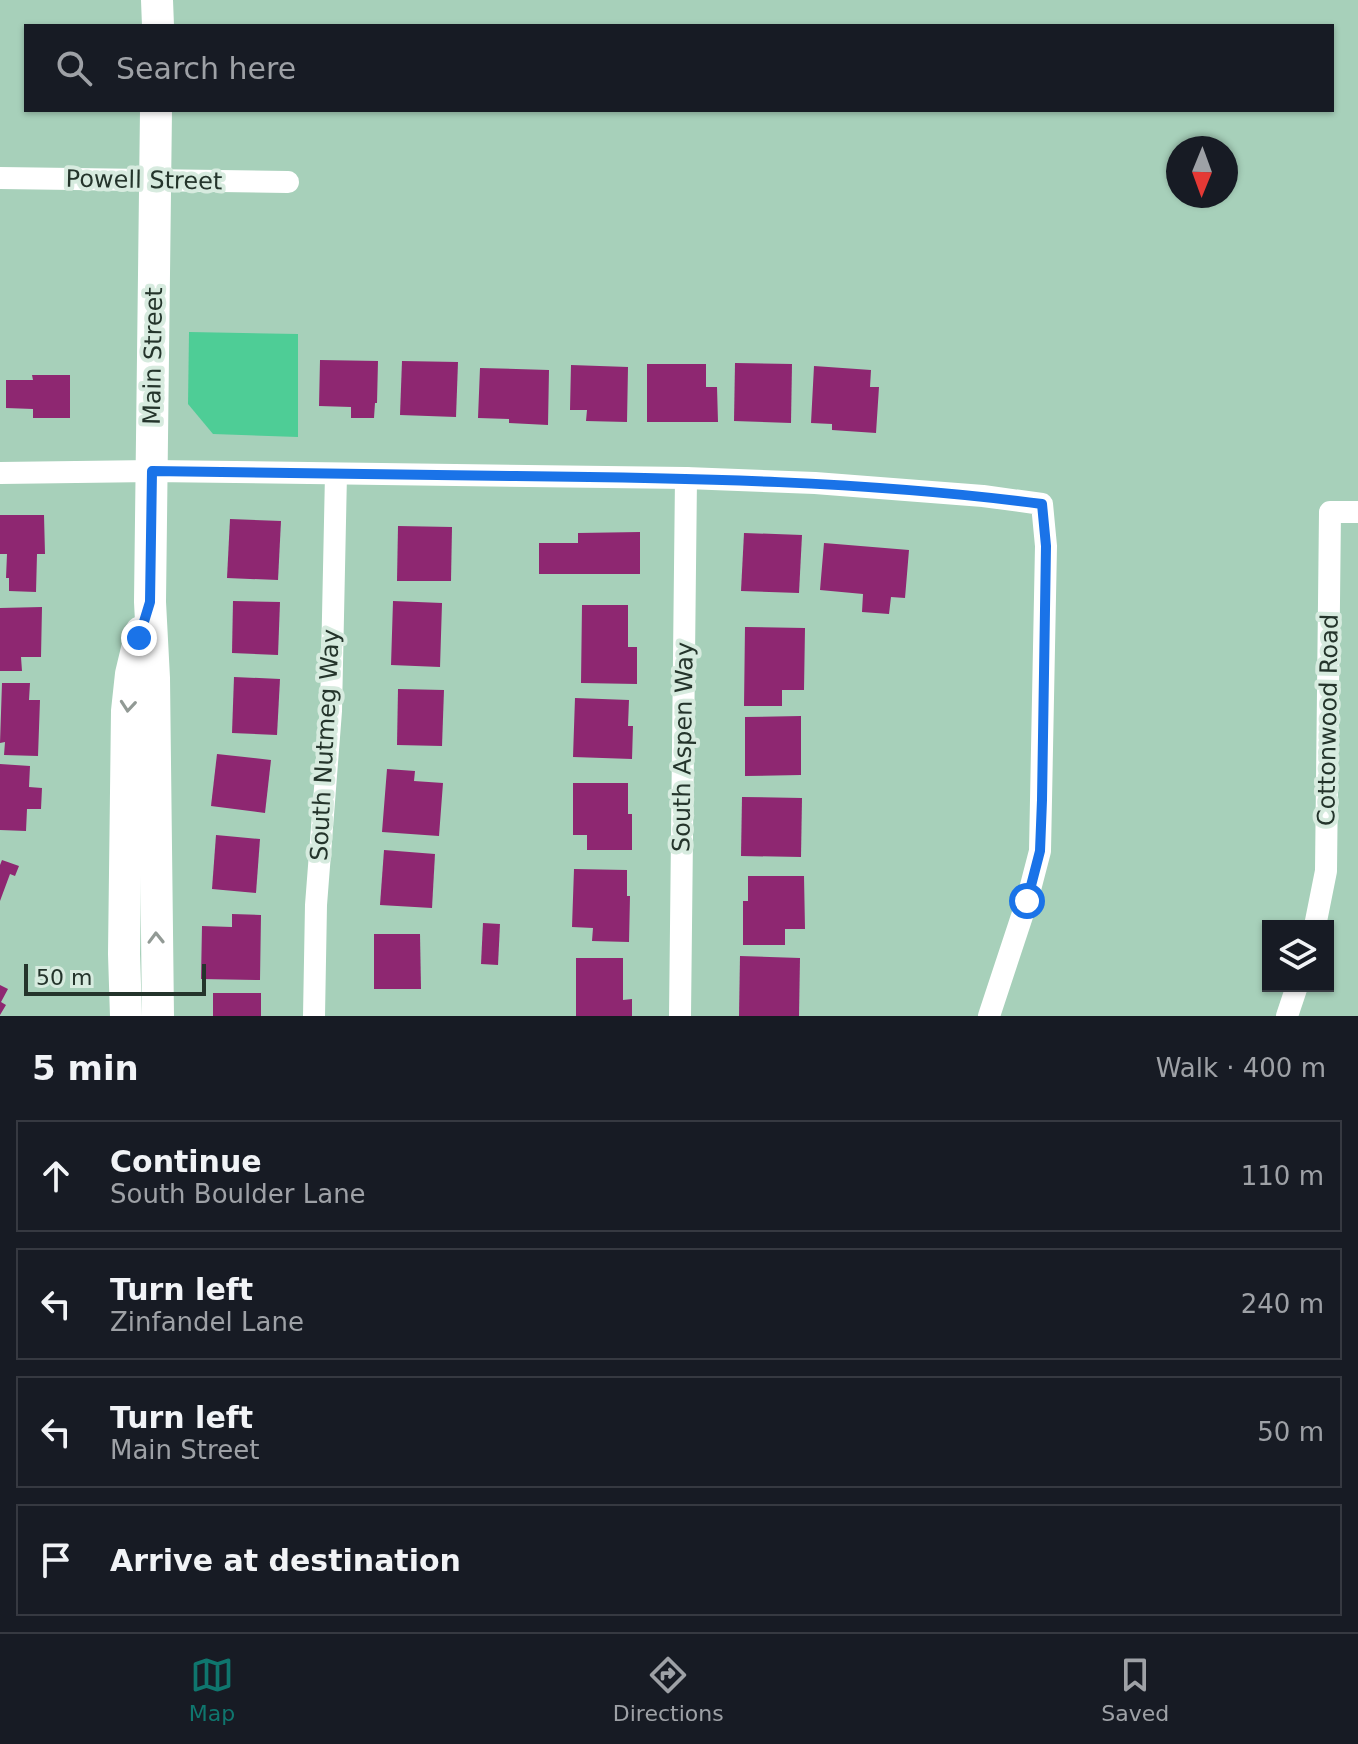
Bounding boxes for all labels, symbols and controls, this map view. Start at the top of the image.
search box [24,24,1334,112]
icon: search [52,46,96,90]
text: Search here [116,51,296,86]
north arrow [1166,136,1238,208]
street label: Powell Street [65,165,223,195]
street label: Main Street [138,287,168,425]
street label: Cottonwood Road [1312,614,1344,826]
route end [121,620,157,656]
street label: South Nutmeg Way [305,628,345,862]
street label: South Aspen Way [667,642,699,852]
one-way arrow [119,700,136,713]
route start [1009,883,1045,919]
map controls [1262,920,1334,992]
button: layers [1262,920,1334,992]
one-way arrow [147,931,165,944]
scale bar [24,960,206,996]
text: 50 m [36,965,92,990]
text: 5 min [32,1048,139,1088]
text: Walk · 400 m [1156,1053,1326,1083]
text: Continue [110,1144,262,1179]
icon: ahead [34,1154,78,1198]
text: 110 m [1241,1161,1324,1191]
text: South Boulder Lane [110,1179,366,1209]
text: Turn left [110,1272,253,1307]
icon: left [34,1282,78,1326]
text: 240 m [1241,1289,1324,1319]
text: Zinfandel Lane [110,1307,304,1337]
text: Turn left [110,1400,253,1435]
icon: left [34,1410,78,1454]
text: 50 m [1257,1417,1324,1447]
text: Main Street [110,1435,259,1465]
icon: arrive [34,1538,78,1582]
text: Arrive at destination [110,1543,461,1578]
tab: Map [189,1653,235,1726]
tab: Directions [613,1653,724,1726]
tab: Saved [1101,1653,1169,1726]

